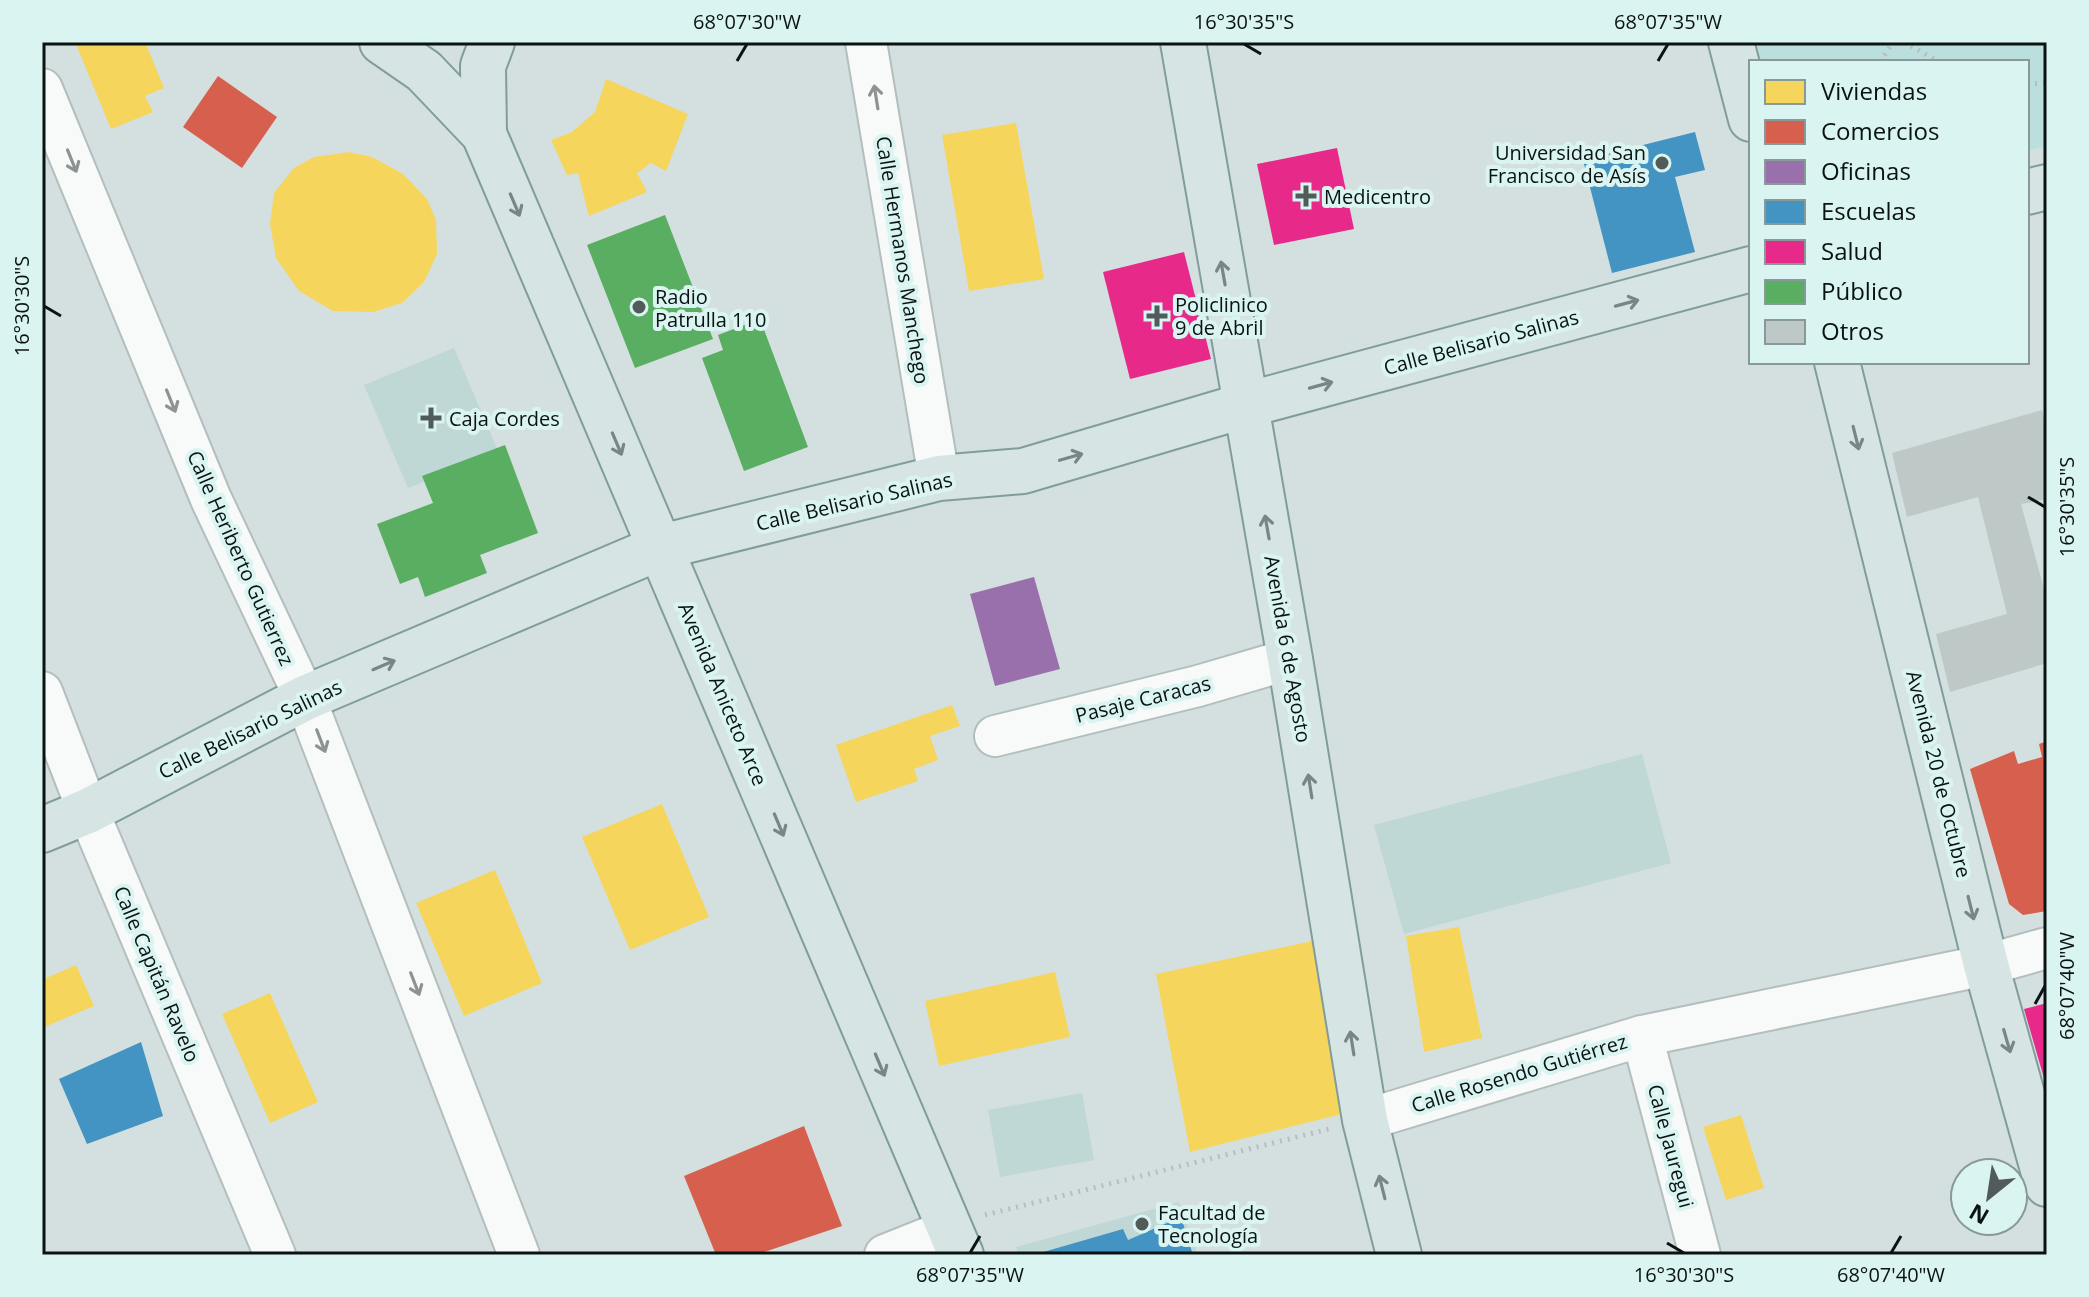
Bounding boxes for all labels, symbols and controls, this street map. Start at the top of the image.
text: 68°07'30"W [693,8,802,35]
text: 16°30'35"S [1194,8,1294,35]
text: 68°07'35"W [1614,8,1723,35]
legend [1749,60,2029,364]
text: Viviendas [1821,74,1927,107]
one-way arrow [867,85,882,111]
text: Comercios [1821,114,1940,147]
street label: Calle Hermanos Manchego [870,134,936,386]
place label: Universidad San Francisco de Asís [1488,139,1646,189]
one-way arrow [65,148,80,173]
marker: Universidad San Francisco de Asís [1653,154,1671,172]
text: Oficinas [1821,154,1911,187]
place label: Medicentro [1324,183,1431,210]
marker: Medicentro [1295,185,1317,207]
one-way arrow [508,193,523,217]
text: Escuelas [1821,194,1916,227]
text: Salud [1821,234,1883,267]
text: 16°30'30"S [8,256,35,356]
one-way arrow [1215,261,1230,286]
text: Público [1821,274,1903,307]
place label: Radio Patrulla 110 [655,283,766,333]
place label: Policlinico 9 de Abril [1175,291,1268,341]
one-way arrow [1613,295,1639,310]
marker: Radio Patrulla 110 [630,298,648,316]
street label: Calle Belisario Salinas [1381,303,1581,381]
marker: Policlinico 9 de Abril [1146,305,1168,327]
text: Otros [1821,314,1884,347]
one-way arrow [1308,377,1334,392]
one-way arrow [165,388,179,413]
place label: Caja Cordes [449,405,560,432]
marker: Caja Cordes [420,407,442,429]
one-way arrow [1849,424,1864,450]
one-way arrow [611,432,626,456]
street label: Calle Heriberto Gutierrez [181,446,301,670]
one-way arrow [1057,449,1083,464]
text: 16°30'35"S [2053,457,2080,557]
street label: Calle Belisario Salinas [753,465,955,537]
one-way arrow [1259,515,1274,540]
street label: Avenida 6 de Agosto [1258,553,1318,745]
street label: Avenida Aniceto Arce [672,598,774,790]
one-way arrow [371,656,396,671]
street label: Avenida 20 de Octubre [1900,668,1978,880]
street label: Pasaje Caracas [1073,669,1213,729]
street label: Calle Belisario Salinas [154,673,346,785]
one-way arrow [315,728,329,753]
one-way arrow [1302,774,1317,799]
one-way arrow [772,813,787,837]
street label: Calle Capitán Ravelo [108,882,206,1066]
one-way arrow [1965,894,1980,920]
text: 68°07'40"W [2053,931,2080,1040]
one-way arrow [409,971,423,996]
street label: Calle Rosendo Gutiérrez [1408,1027,1630,1119]
one-way arrow [2000,1027,2015,1053]
one-way arrow [1344,1031,1359,1056]
one-way arrow [874,1052,889,1077]
street label: Calle Jauregui [1642,1081,1700,1211]
north arrow [1949,1157,2029,1237]
one-way arrow [1373,1175,1388,1201]
text: N [1963,1198,1994,1233]
place label: Facultad de Tecnología [1158,1199,1265,1249]
marker: Facultad de Tecnología [1133,1215,1151,1233]
text: 68°07'35"W [916,1261,1025,1288]
text: 16°30'30"S [1634,1261,1734,1288]
text: 68°07'40"W [1837,1261,1946,1288]

